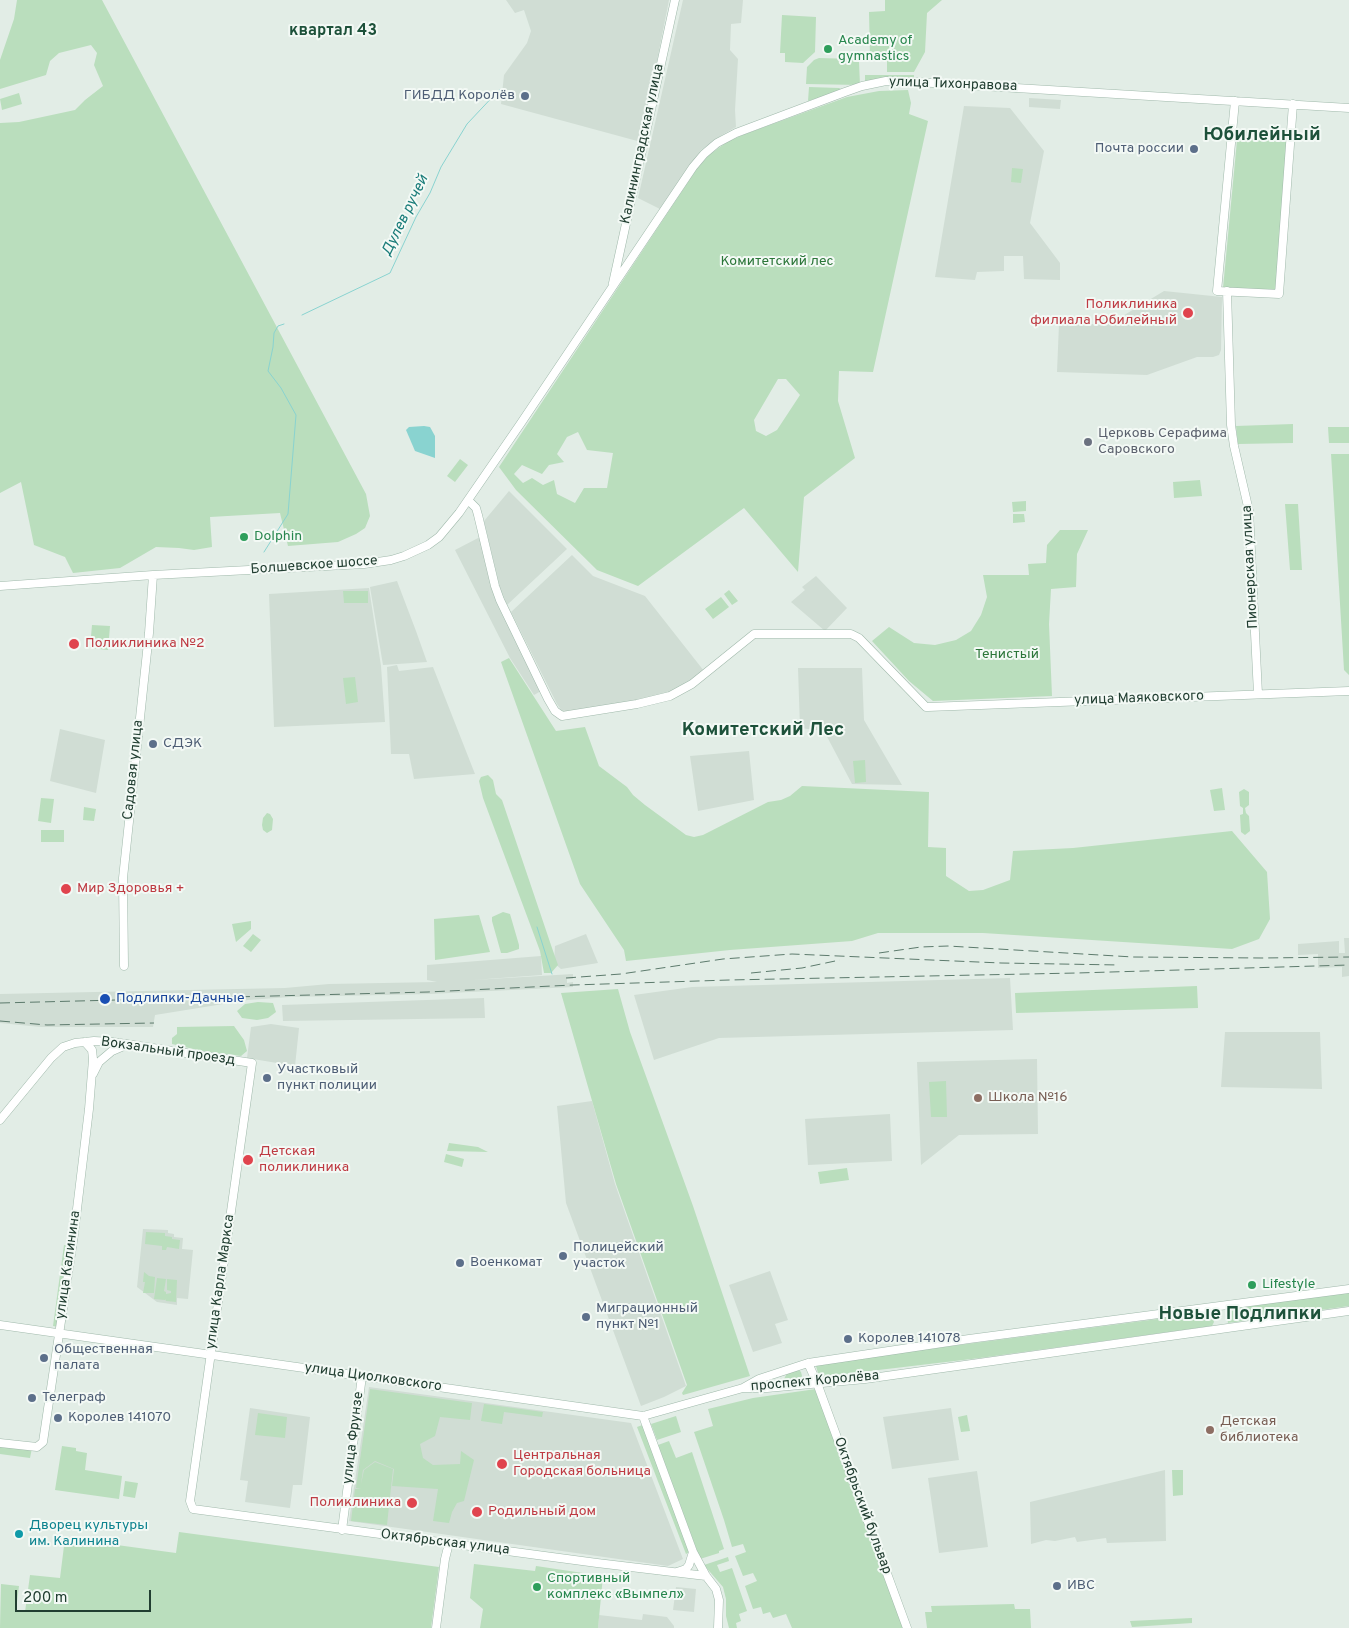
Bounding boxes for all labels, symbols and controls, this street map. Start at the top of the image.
district label: квартал 43 [289,22,377,42]
place label: Academy of gymnastics [838,33,912,65]
marker: Academy of gymnastics [822,43,834,55]
street label: Калининградская улица [618,62,668,226]
street label: улица Тихонравова [888,74,1018,96]
place label: ГИБДД Королёв [404,88,515,104]
marker: ГИБДД Королёв [519,90,531,102]
district label: Юбилейный [1203,125,1321,147]
place label: Почта россии [1095,141,1184,157]
marker: Почта россии [1188,143,1200,155]
water label: Дулев ручей [379,173,433,259]
park label: Комитетский лес [720,254,834,270]
place label: Поликлиника филиала Юбилейный [1030,297,1177,330]
marker: Поликлиника филиала Юбилейный [1181,306,1195,320]
place label: Церковь Серафима Саровского [1098,426,1227,458]
marker: Церковь Серафима Саровского [1082,436,1094,448]
street label: Пионерская улица [1239,505,1263,629]
place label: Dolphin [254,529,302,545]
marker: Dolphin [238,531,250,543]
street label: Болшевское шоссе [250,553,378,579]
place label: Поликлиника №2 [85,636,205,652]
marker: Поликлиника №2 [67,637,81,651]
park label: Тенистый [975,647,1039,663]
street label: улица Маяковского [1074,688,1204,710]
street label: Садовая улица [120,719,148,821]
district label: Комитетский Лес [682,720,844,742]
place label: СДЭК [163,736,202,752]
marker: СДЭК [147,738,159,750]
place label: Мир Здоровья + [77,881,185,897]
marker: Мир Здоровья + [59,882,73,896]
place label: Подлипки-Дачные [116,991,245,1007]
marker: Подлипки-Дачные [98,992,112,1006]
street label: Вокзальный проезд [100,1034,236,1070]
place label: Участковый пункт полиции [277,1062,377,1094]
marker: Участковый пункт полиции [261,1072,273,1084]
place label: Школа №16 [988,1090,1068,1106]
marker: Школа №16 [972,1092,984,1104]
place label: Детская поликлиника [259,1144,349,1176]
marker: Детская поликлиника [241,1153,255,1167]
street label: улица Калинина [53,1210,85,1320]
street label: улица Карла Маркса [203,1213,239,1351]
place label: Полицейский участок [573,1240,664,1272]
marker: Полицейский участок [557,1250,569,1262]
place label: Военкомат [470,1255,542,1271]
marker: Военкомат [454,1257,466,1269]
place label: Lifestyle [1262,1277,1315,1293]
marker: Lifestyle [1246,1279,1258,1291]
place label: Миграционный пункт №1 [596,1301,698,1334]
district label: Новые Подлипки [1159,1304,1321,1326]
marker: Миграционный пункт №1 [580,1311,592,1323]
place label: Королев 141078 [858,1331,961,1347]
marker: Королев 141078 [842,1333,854,1345]
place label: Общественная палата [54,1342,153,1374]
marker: Общественная палата [38,1352,50,1364]
street label: улица Циолковского [303,1360,443,1396]
street label: проспект Королёва [750,1368,880,1396]
place label: Телеграф [42,1390,106,1406]
street label: улица Фрунзе [340,1391,368,1485]
marker: Телеграф [26,1392,38,1404]
place label: Королев 141070 [68,1410,171,1426]
marker: Королев 141070 [52,1412,64,1424]
place label: Детская библиотека [1220,1414,1298,1446]
marker: Детская библиотека [1204,1424,1216,1436]
street label: Октябрьский бульвар [829,1435,895,1577]
place label: Центральная Городская больница [513,1448,651,1480]
marker: Центральная Городская больница [495,1457,509,1471]
place label: Поликлиника [309,1495,401,1511]
marker: Поликлиника [405,1496,419,1510]
place label: Родильный дом [488,1504,596,1520]
marker: Родильный дом [470,1505,484,1519]
place label: Дворец культуры им. Калинина [29,1518,148,1550]
street label: Октябрьская улица [380,1527,510,1559]
marker: Дворец культуры им. Калинина [13,1528,25,1540]
place label: Спортивный комплекс «Вымпел» [547,1571,684,1604]
place label: ИВС [1067,1578,1095,1594]
scale bar [18,1580,154,1612]
marker: ИВС [1051,1580,1063,1592]
marker: Спортивный комплекс «Вымпел» [531,1581,543,1593]
text: 200 m [23,1589,68,1608]

